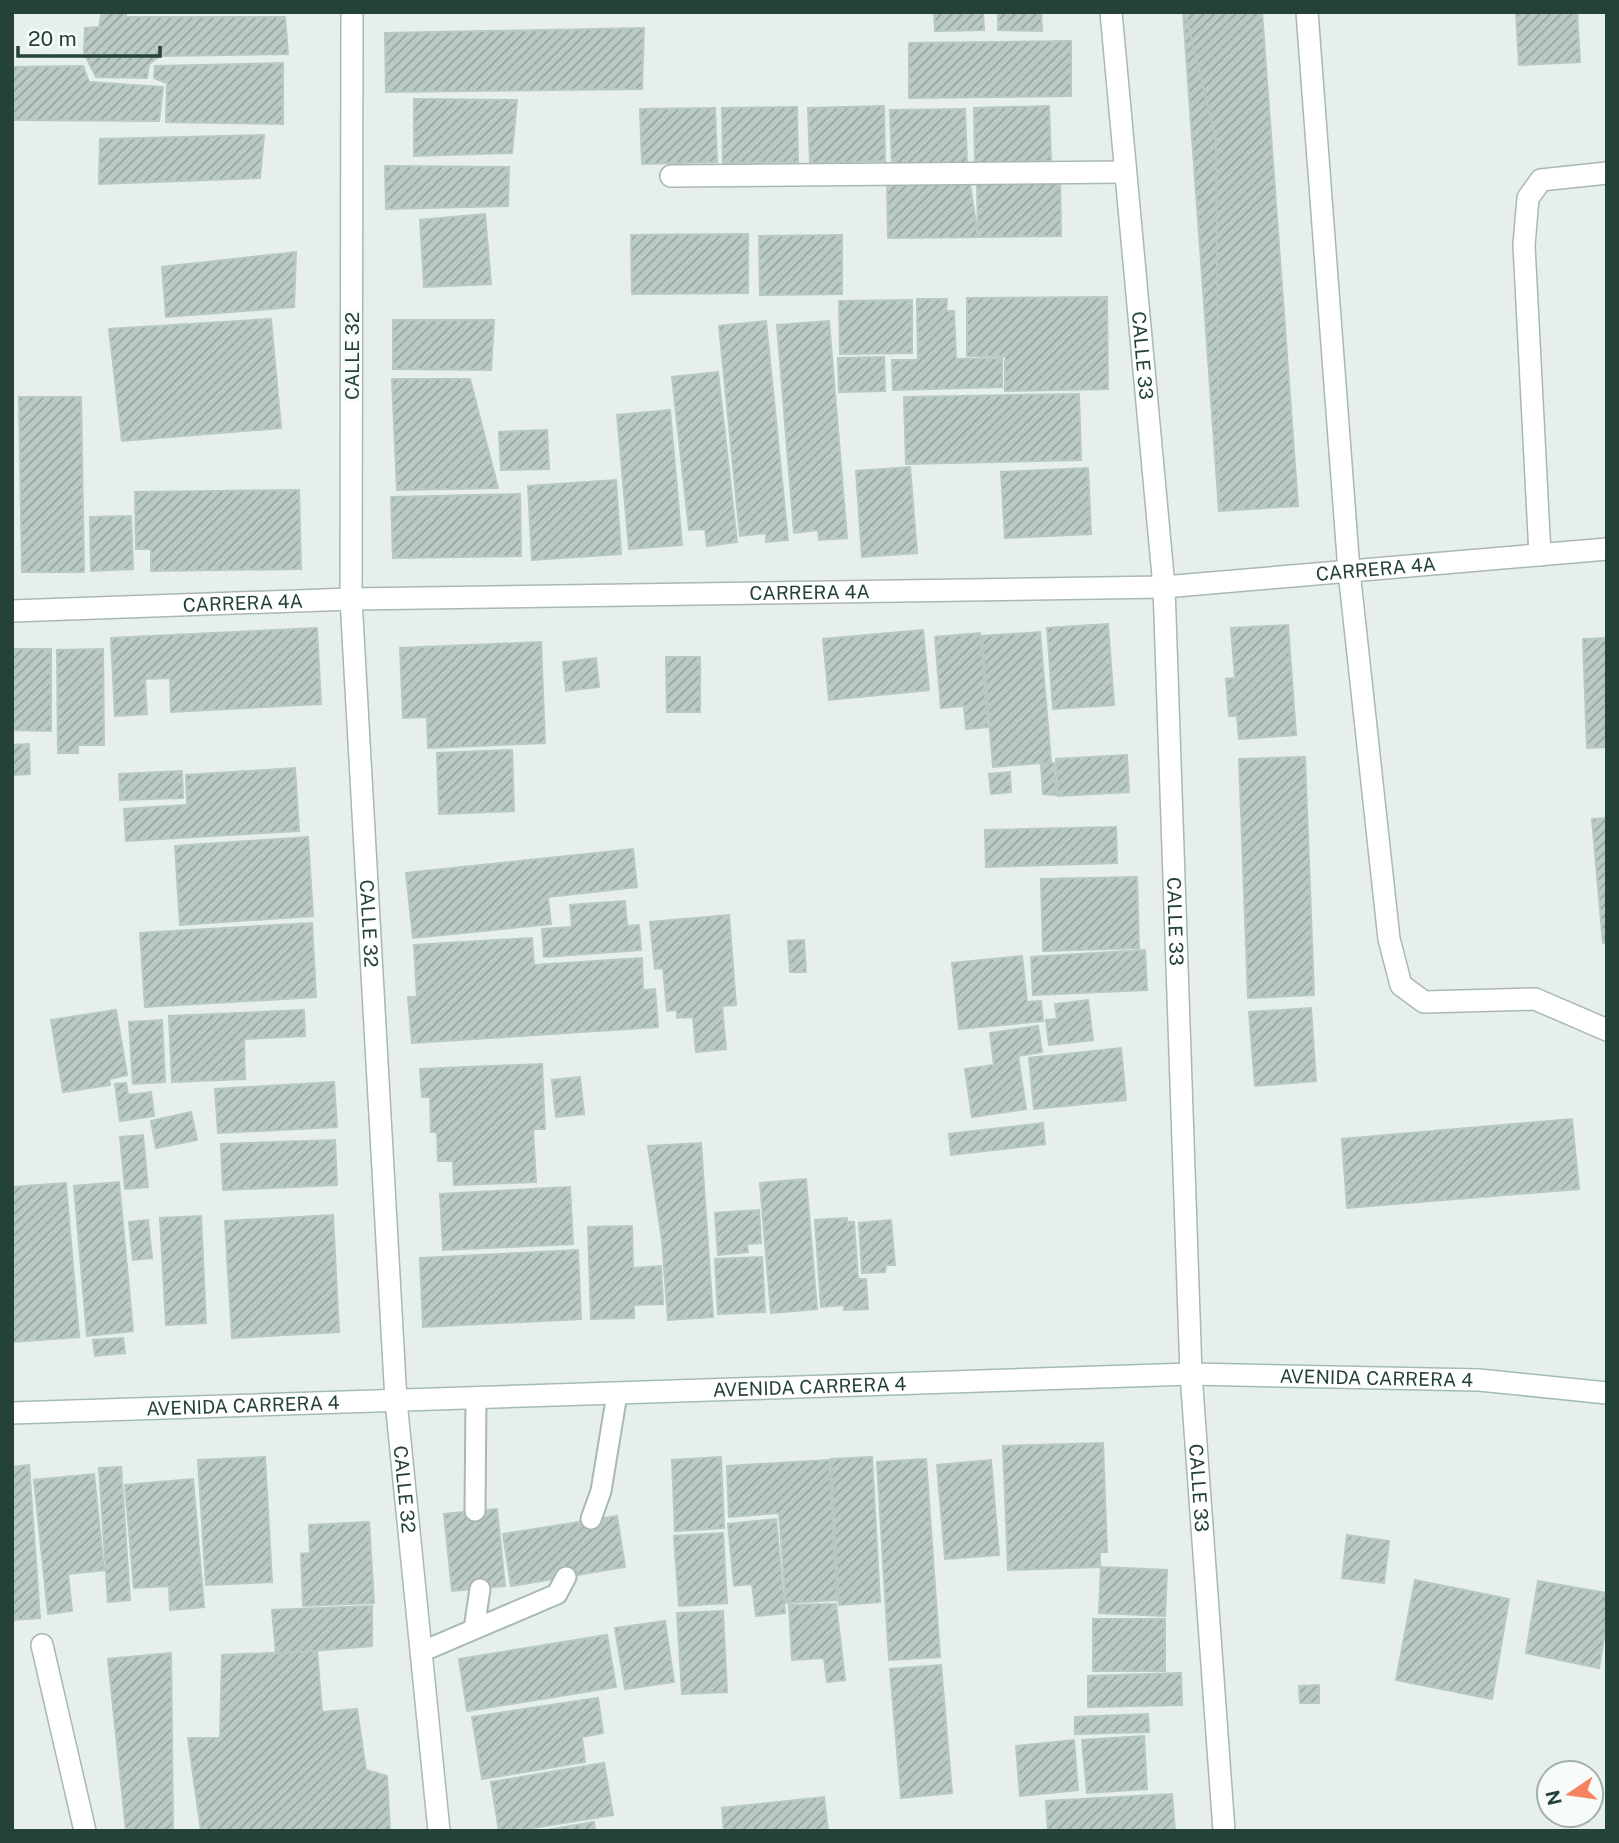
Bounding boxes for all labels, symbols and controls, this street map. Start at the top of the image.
scale bar [18,14,159,58]
text: 20 m [28,26,77,51]
street label: CALLE 33 [1128,310,1158,401]
street label: CALLE 32 [341,312,363,400]
street label: CARRERA 4A [1315,553,1437,585]
street label: CARRERA 4A [749,580,870,604]
street label: CARRERA 4A [182,590,303,616]
street label: CALLE 33 [1163,877,1188,966]
street label: CALLE 32 [356,879,383,968]
street label: AVENIDA CARRERA 4 [1279,1365,1473,1391]
street label: AVENIDA CARRERA 4 [713,1372,907,1401]
street label: AVENIDA CARRERA 4 [146,1391,340,1420]
street label: CALLE 33 [1185,1443,1213,1533]
street label: CALLE 32 [390,1444,420,1534]
north arrow [1535,1759,1605,1829]
text: N [1541,1788,1566,1808]

